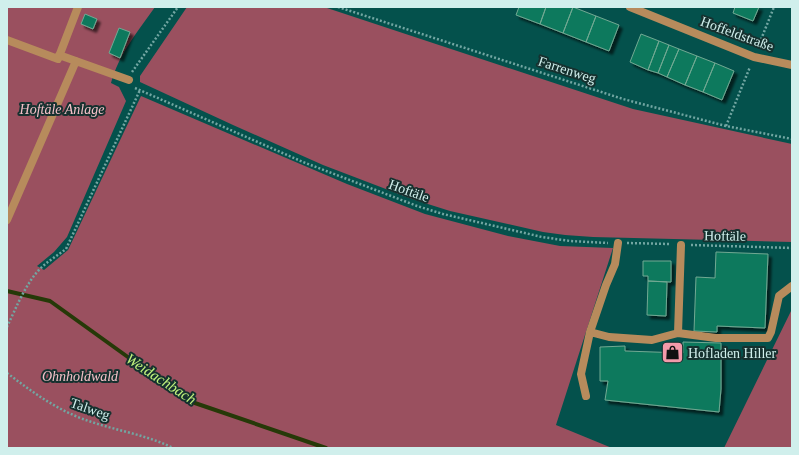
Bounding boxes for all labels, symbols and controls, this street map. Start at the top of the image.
street label: Hoffeldstraße [698,14,776,54]
street label: Farrenweg [536,54,598,86]
park label: Hoftäle Anlage [19,102,104,117]
street label: Hoftäle [387,177,431,205]
street label: Hoftäle [704,228,746,244]
shop icon: Hofladen Hiller [660,340,686,366]
place label: Hofladen Hiller [688,346,777,361]
water label: Weidachbach [123,350,199,408]
park label: Ohnholdwald [42,369,119,384]
street label: Talweg [68,395,112,423]

